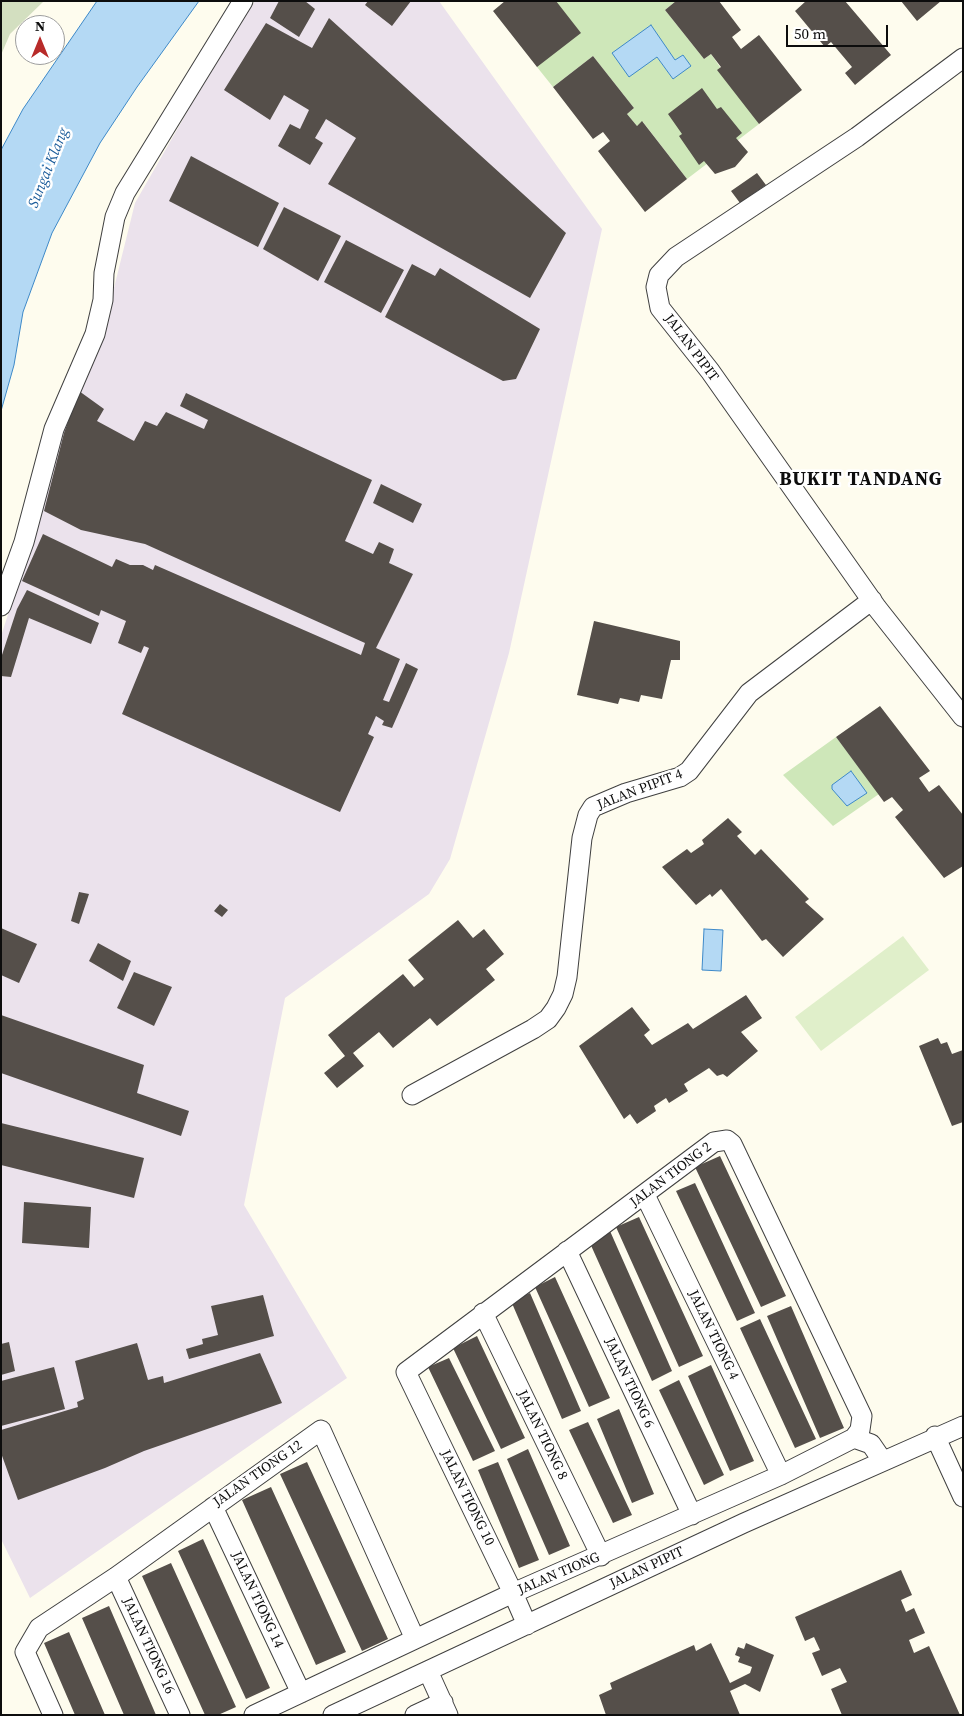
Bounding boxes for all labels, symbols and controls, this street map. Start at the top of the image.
north arrow [15,15,65,65]
scale bar [789,15,892,47]
text: N [35,16,45,36]
text: 50 m [794,23,826,44]
water label: Sungai Klang [25,125,73,211]
street label: JALAN PIPIT [660,311,722,385]
district label: BUKIT TANDANG [778,469,944,491]
street label: JALAN PIPIT 4 [595,766,685,814]
street label: JALAN TIONG 2 [627,1139,715,1211]
street label: JALAN TIONG 4 [684,1287,742,1383]
street label: JALAN TIONG 6 [601,1335,657,1431]
street label: JALAN TIONG 8 [513,1387,571,1483]
street label: JALAN TIONG 12 [210,1437,306,1511]
street label: JALAN TIONG 10 [437,1447,497,1549]
street label: JALAN PIPIT [607,1543,687,1593]
street label: JALAN TIONG 14 [227,1549,287,1651]
street label: JALAN TIONG [516,1549,602,1599]
street label: JALAN TIONG 16 [118,1595,178,1697]

